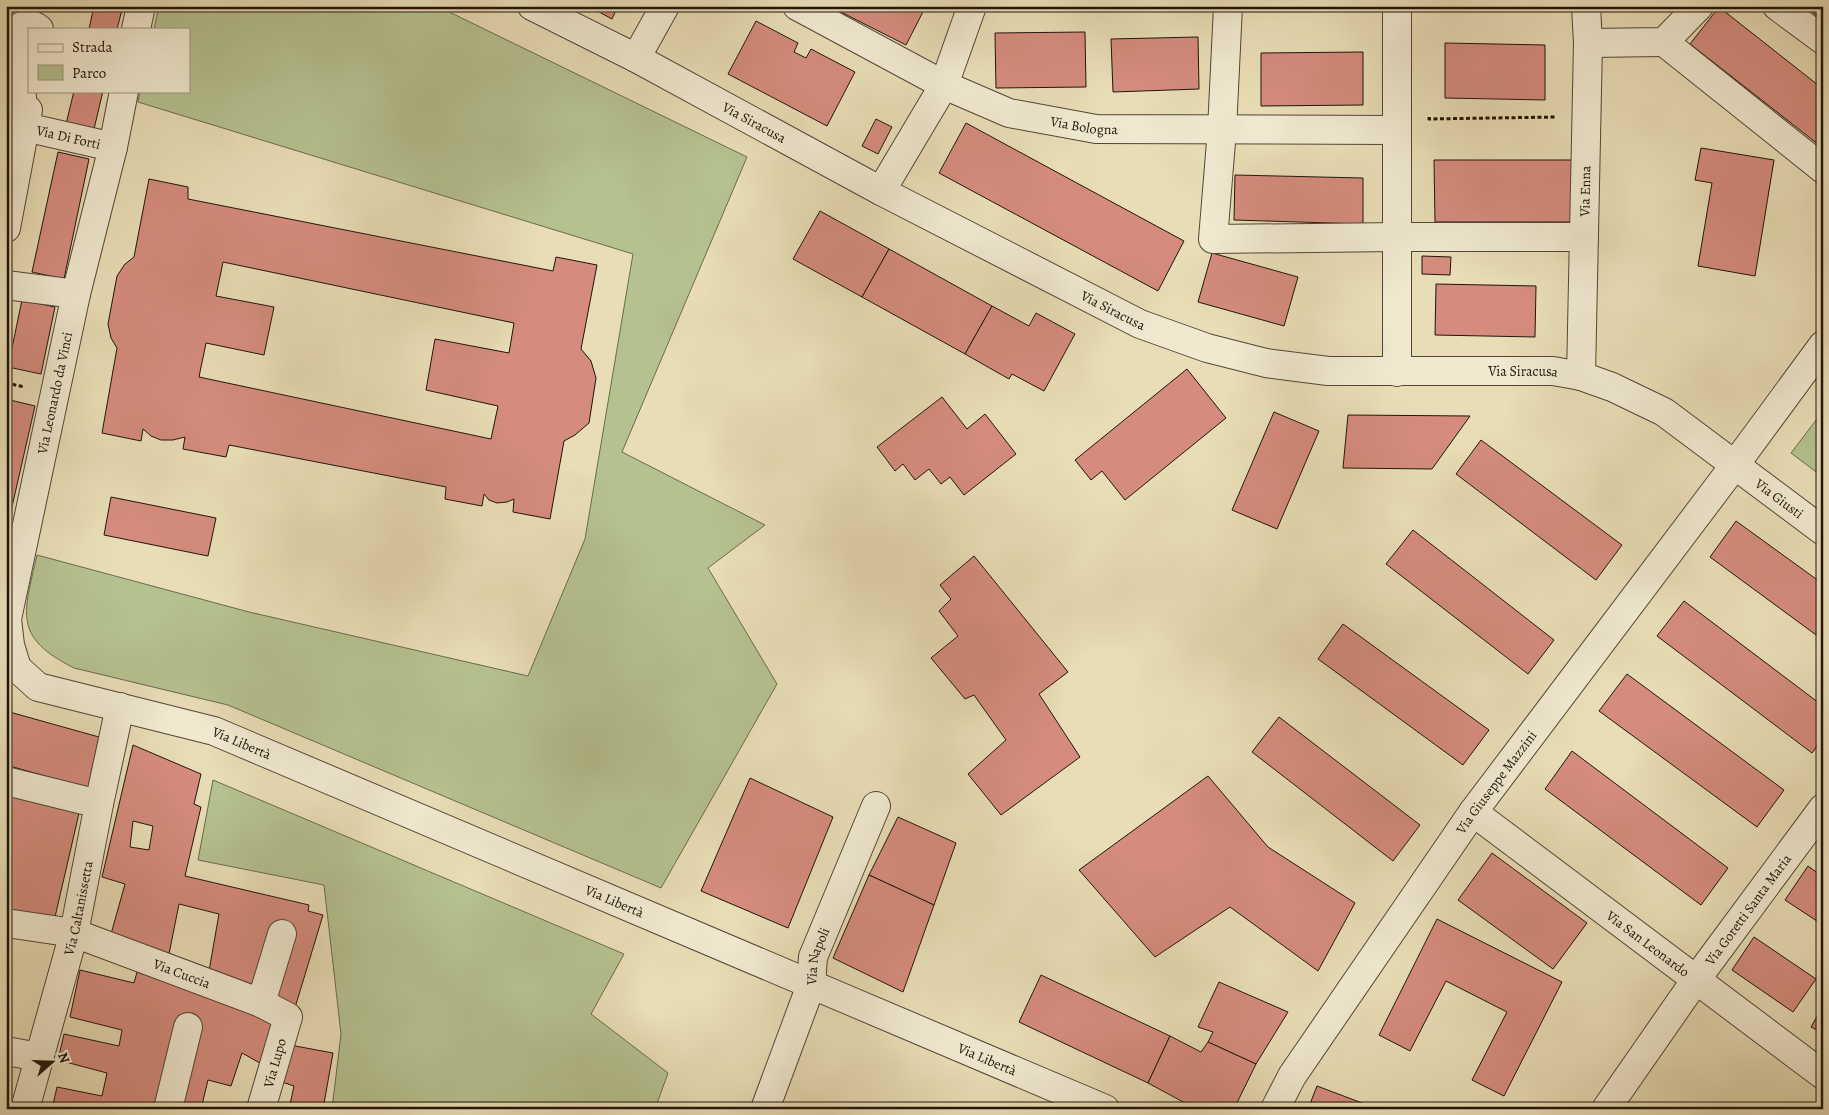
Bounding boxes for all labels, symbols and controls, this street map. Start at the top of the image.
legend [28,28,190,92]
text: Strada [72,37,113,57]
text: Parco [72,63,106,83]
street label: Via Siracusa [718,97,790,148]
street label: Via Bologna [1048,111,1118,139]
street label: Via Di Forti [34,120,103,153]
street label: Via Enna [1575,165,1595,218]
street label: Via Siracusa [1077,285,1148,335]
street label: Via Leonardo da Vinci [33,330,77,457]
street label: Via Siracusa [1487,361,1560,381]
street label: Via Giusti [1751,473,1808,523]
street label: Via Libertà [208,721,275,764]
street label: Via Giuseppe Mazzini [1451,726,1541,838]
street label: Via Goretti Santa Maria [1700,849,1796,970]
street label: Via Caltanissetta [58,859,97,958]
street label: Via Libertà [581,880,647,922]
street label: Via San Leonardo [1602,905,1694,981]
street label: Via Napoli [801,924,834,987]
street label: Via Cuccia [150,954,214,993]
street label: Via Lupo [259,1036,291,1091]
north arrow [28,1038,78,1088]
street label: Via Libertà [954,1038,1020,1080]
text: N [53,1050,74,1066]

